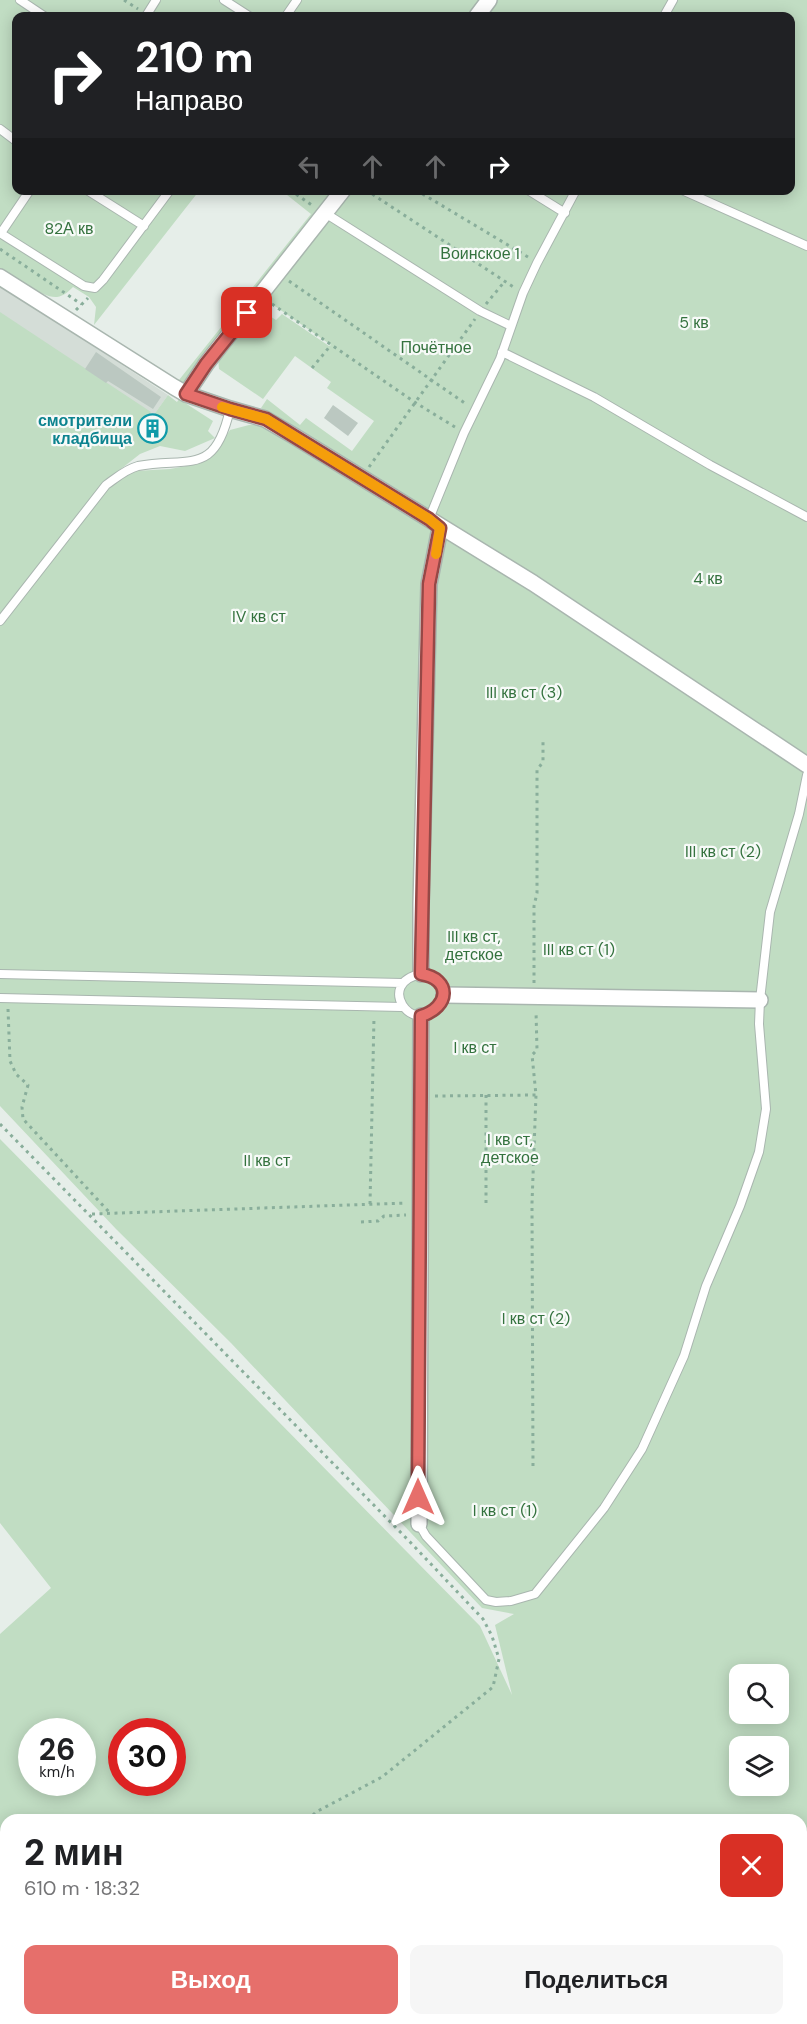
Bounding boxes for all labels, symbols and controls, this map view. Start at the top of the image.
text: 210 m [135,30,253,85]
icon: right [36,36,114,114]
text: Направо [135,83,243,118]
icon: left [293,150,326,183]
icon: ahead [356,150,389,183]
icon: ahead [419,150,452,183]
icon: right [482,150,515,183]
park label: 82А кв [44,218,94,239]
park label: Воинское 1 [440,243,520,264]
pin [221,287,272,338]
icon: arrive [230,296,263,329]
park label: 5 кв [679,312,709,333]
park label: Почётное [400,337,472,358]
place label: смотрители кладбища [38,410,132,449]
building icon: смотрители кладбища [137,413,169,445]
park label: 4 кв [693,568,723,589]
park label: IV кв ст [232,606,287,627]
park label: III кв ст (3) [486,682,562,703]
park label: III кв ст (2) [685,841,761,862]
park label: III кв ст, детское [445,926,503,965]
park label: III кв ст (1) [543,939,615,960]
park label: I кв ст [453,1037,497,1058]
park label: I кв ст, детское [481,1129,539,1168]
park label: II кв ст [244,1150,291,1171]
park label: I кв ст (2) [502,1308,570,1329]
position arrow [386,1465,450,1529]
park label: I кв ст (1) [473,1500,537,1521]
map controls [729,1664,789,1796]
button: search [729,1664,789,1724]
speed limit sign: 30 [108,1718,186,1796]
text: 26 [39,1730,75,1769]
button: layers [729,1736,789,1796]
text: km/h [39,1762,75,1782]
text: 2 мин [24,1829,124,1876]
button: close [720,1834,783,1897]
text: 610 m · 18:32 [24,1875,140,1901]
button: Выход [24,1945,398,2014]
button: Поделиться [410,1945,783,2014]

